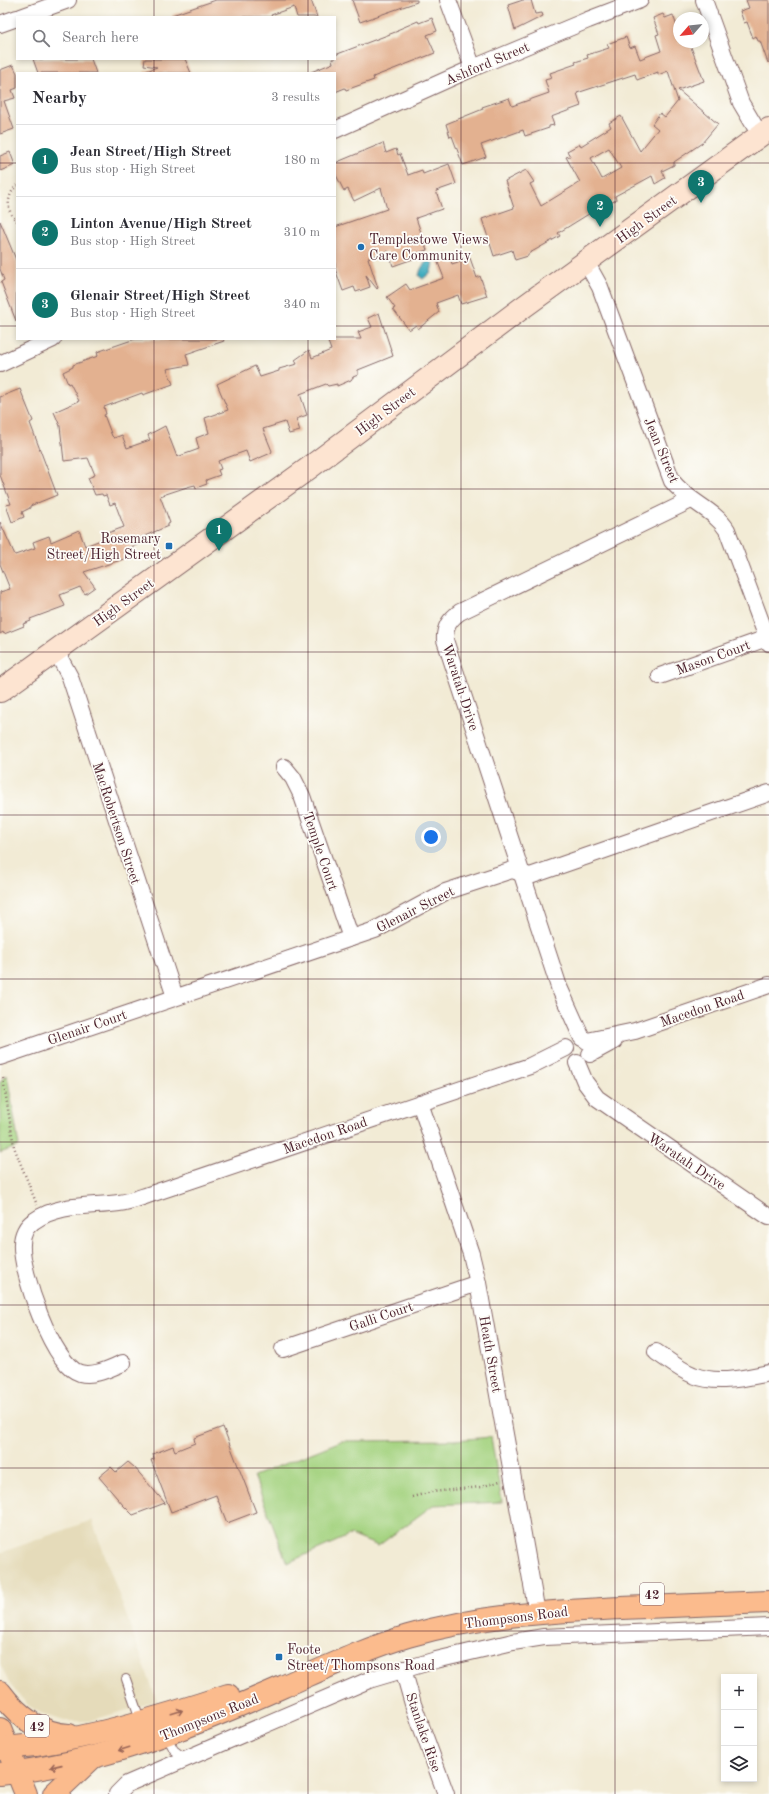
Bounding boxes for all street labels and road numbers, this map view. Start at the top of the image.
street label: Ashford Street [443,40,532,88]
street label: High Street [614,193,680,246]
street label: High Street [353,385,418,439]
street label: Jean Street [641,416,681,485]
street label: High Street [91,576,157,629]
street label: Mason Court [674,638,752,678]
street label: Waratah Drive [439,642,481,732]
street label: MacRobertson Street [90,760,142,886]
street label: Temple Court [300,810,340,893]
street label: Glenair Street [374,884,457,935]
street label: Macedon Road [658,988,746,1030]
street label: Glenair Court [46,1008,129,1048]
street label: Macedon Road [281,1115,369,1157]
street label: Waratah Drive [645,1131,728,1193]
street label: Galli Court [348,1299,415,1334]
street label: Heath Street [476,1315,504,1394]
road number: 42 [640,1583,664,1605]
street label: Thompsons Road [463,1605,569,1631]
street label: Stanlake Rise [403,1691,443,1774]
street label: Thompsons Road [158,1692,261,1744]
road number: 42 [25,1715,49,1737]

